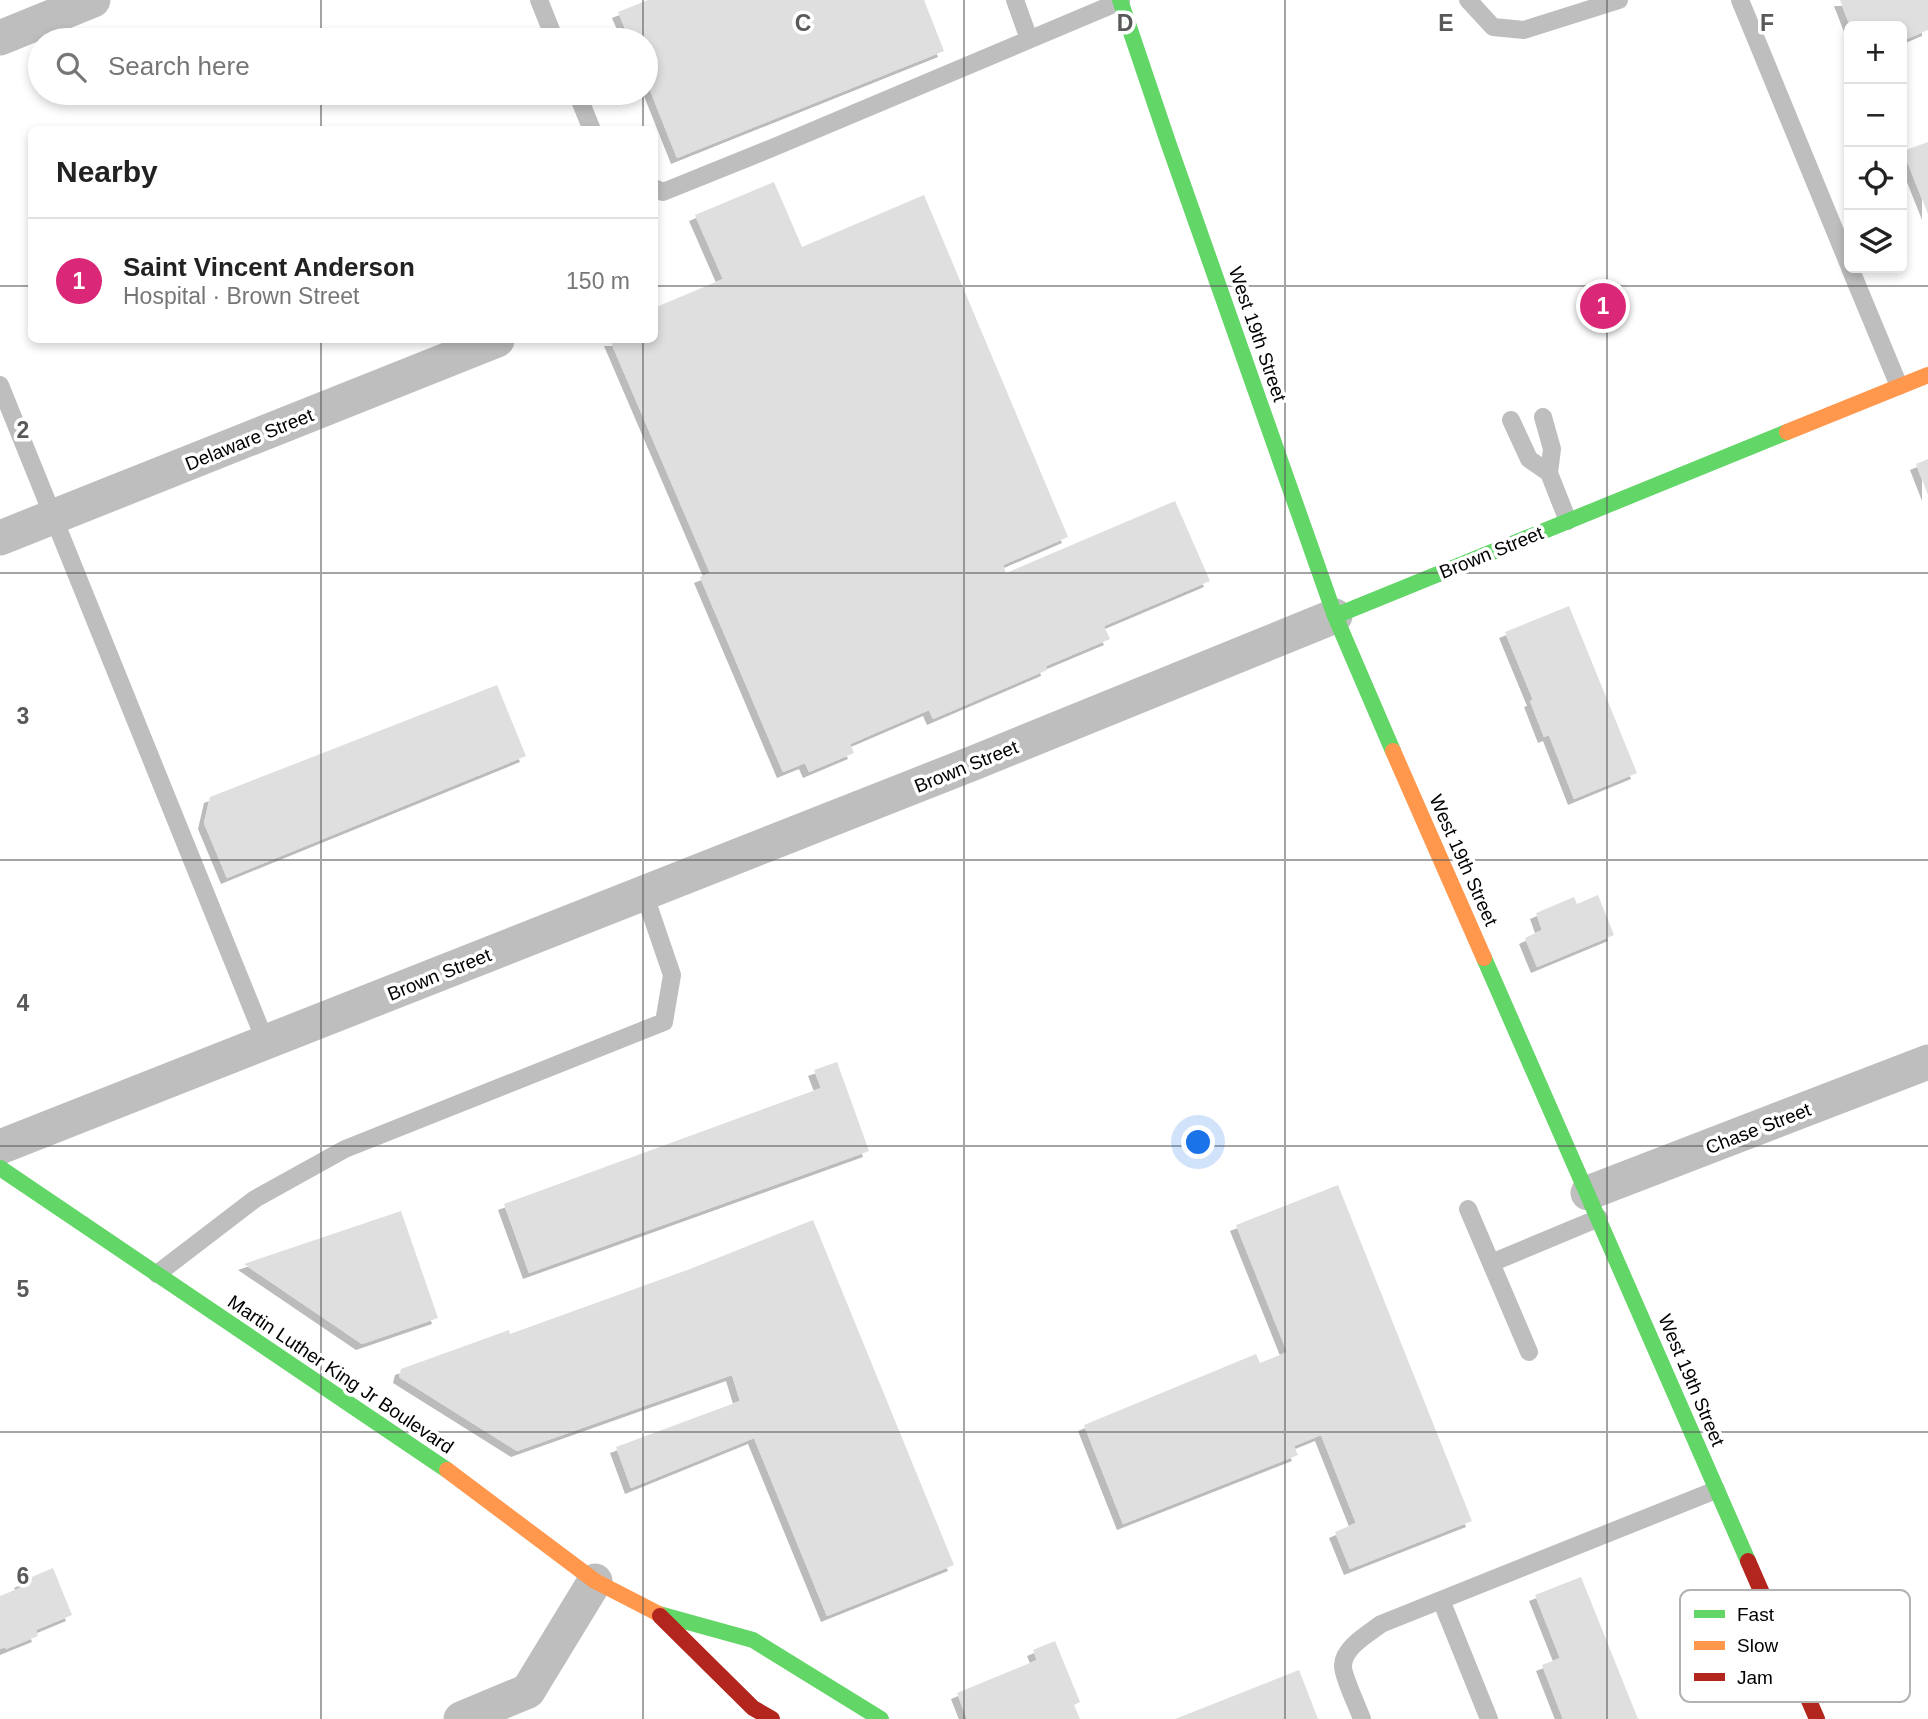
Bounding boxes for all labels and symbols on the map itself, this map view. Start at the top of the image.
text: C [795,10,811,36]
text: D [1117,10,1133,36]
text: E [1438,10,1454,36]
text: F [1760,10,1774,36]
street label: West 19th Street [1225,264,1291,405]
pin: 1 [1580,280,1626,332]
street label: Delaware Street [182,404,317,475]
text: 2 [17,417,29,443]
street label: Brown Street [1436,522,1547,583]
text: 3 [17,703,29,729]
street label: Brown Street [911,736,1022,797]
street label: West 19th Street [1425,791,1502,930]
street label: Brown Street [384,944,495,1005]
text: 4 [17,990,30,1016]
street label: Chase Street [1703,1099,1814,1158]
your location [1181,1125,1215,1159]
text: 5 [17,1276,30,1302]
street label: Martin Luther King Jr Boulevard [224,1291,457,1458]
street label: West 19th Street [1654,1311,1729,1450]
text: 6 [17,1563,29,1589]
legend [1680,1590,1910,1702]
text: Fast [1737,1604,1775,1625]
text: Slow [1737,1635,1778,1656]
text: Jam [1737,1667,1773,1688]

